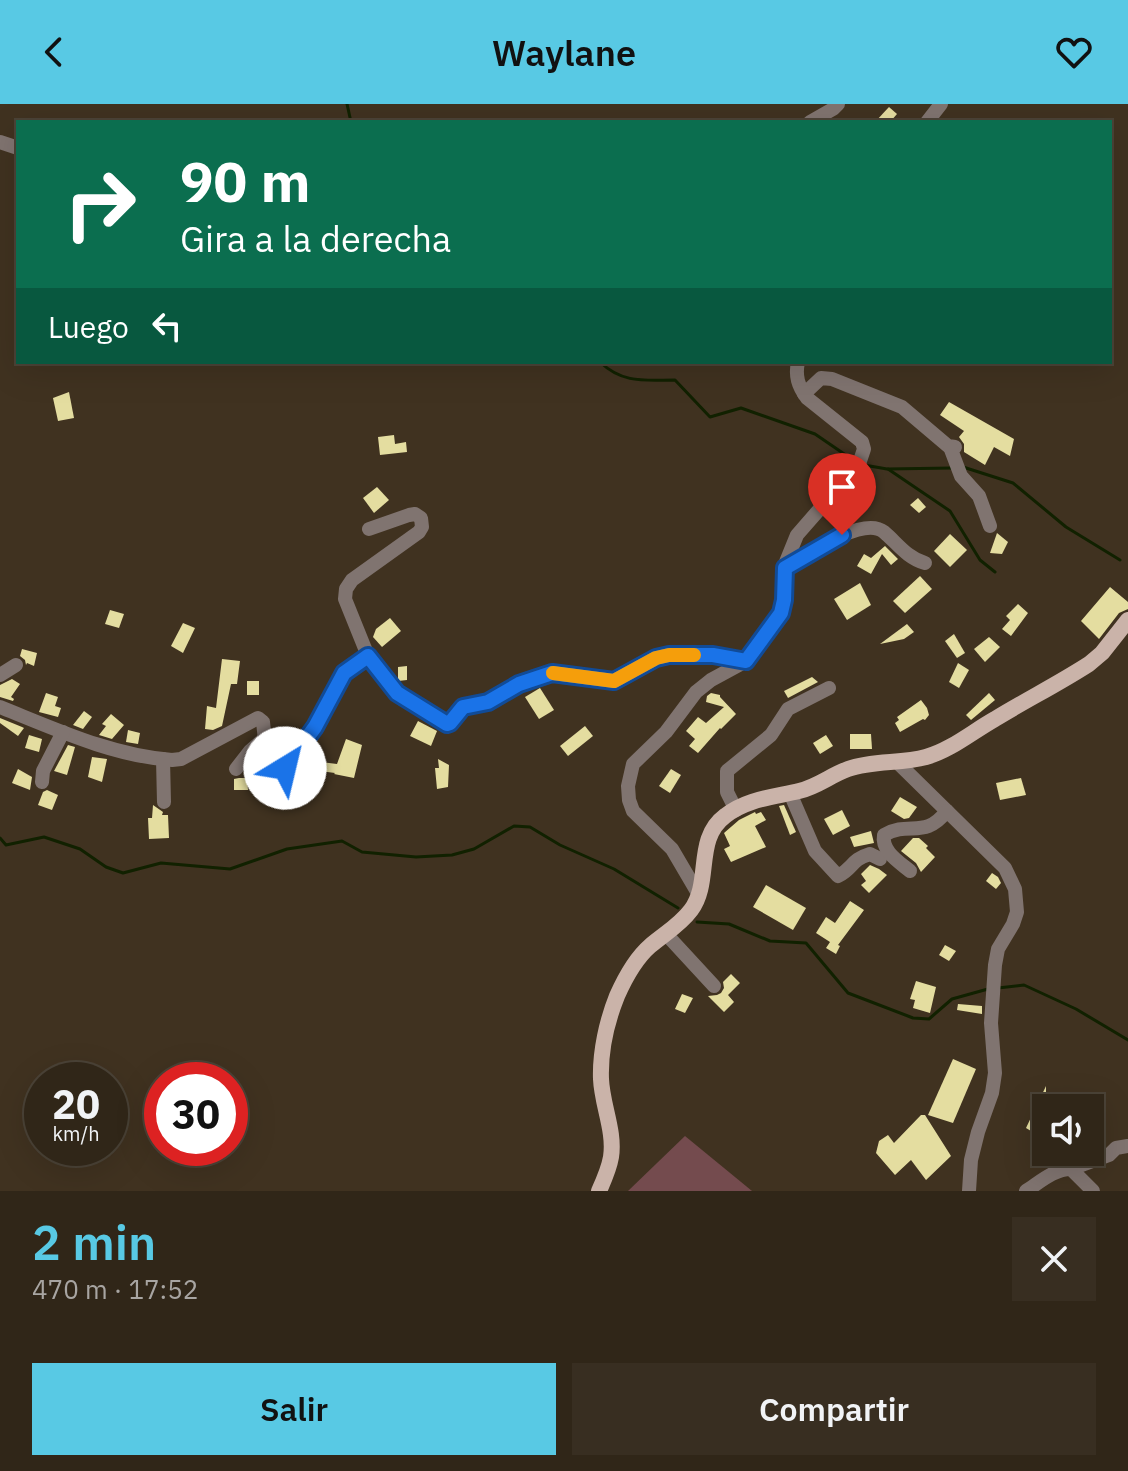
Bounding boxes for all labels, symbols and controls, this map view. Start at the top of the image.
text: Waylane [492,29,636,76]
icon: back [32,30,76,74]
icon: heart [1052,30,1096,74]
text: 90 m [180,145,310,217]
icon: right [48,152,152,256]
text: Gira a la derecha [180,215,451,262]
icon: left [145,304,189,348]
text: Luego [48,307,129,346]
pin [808,453,876,535]
icon: arrive [820,465,864,509]
position arrow [243,726,327,810]
speed limit sign: 30 [144,1062,248,1166]
text: 20 [52,1078,100,1130]
map controls [1032,1094,1104,1166]
button: sound [1032,1094,1104,1166]
text: km/h [52,1120,100,1147]
text: 2 min [32,1211,156,1273]
button: close [1012,1217,1096,1301]
text: 470 m · 17:52 [32,1272,198,1306]
button: Salir [32,1363,556,1455]
button: Compartir [572,1363,1096,1455]

